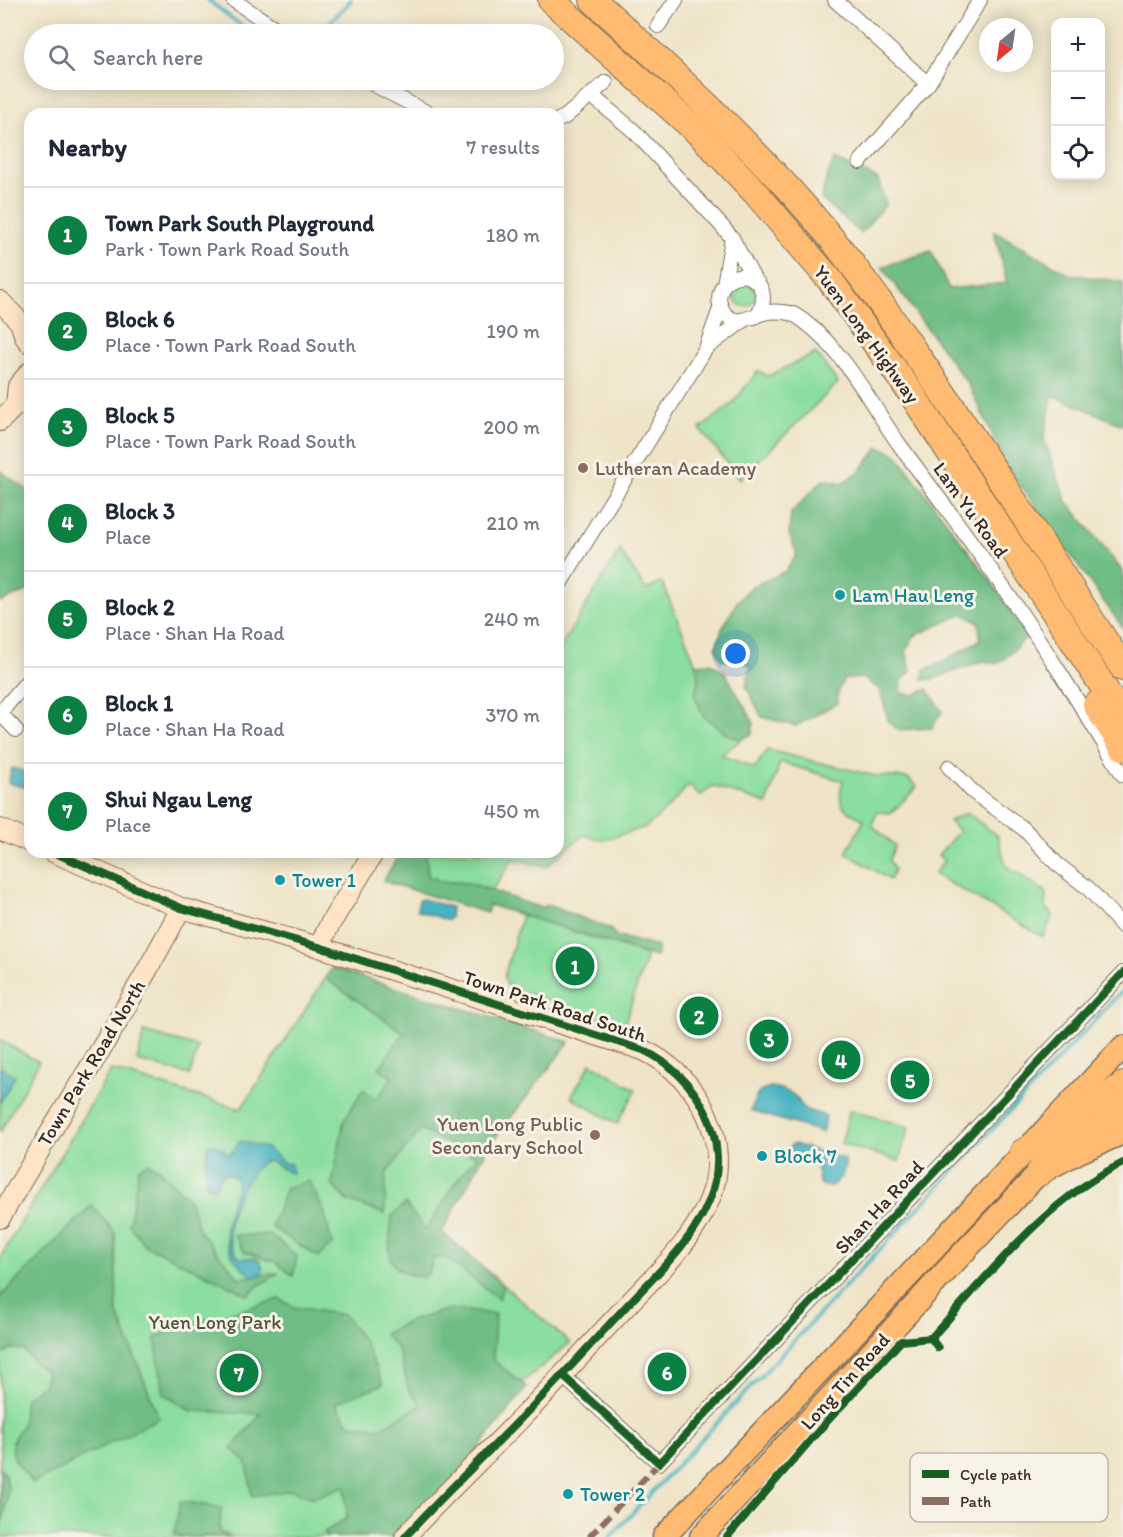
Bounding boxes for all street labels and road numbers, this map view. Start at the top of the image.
street label: Yuen Long Highway [809,260,926,408]
street label: Lam Yu Road [928,457,1014,563]
street label: Town Park Road South [460,965,650,1047]
street label: Town Park Road North [32,975,150,1151]
street label: Shan Ha Road [829,1155,929,1259]
street label: Long Tin Road [795,1327,895,1435]

